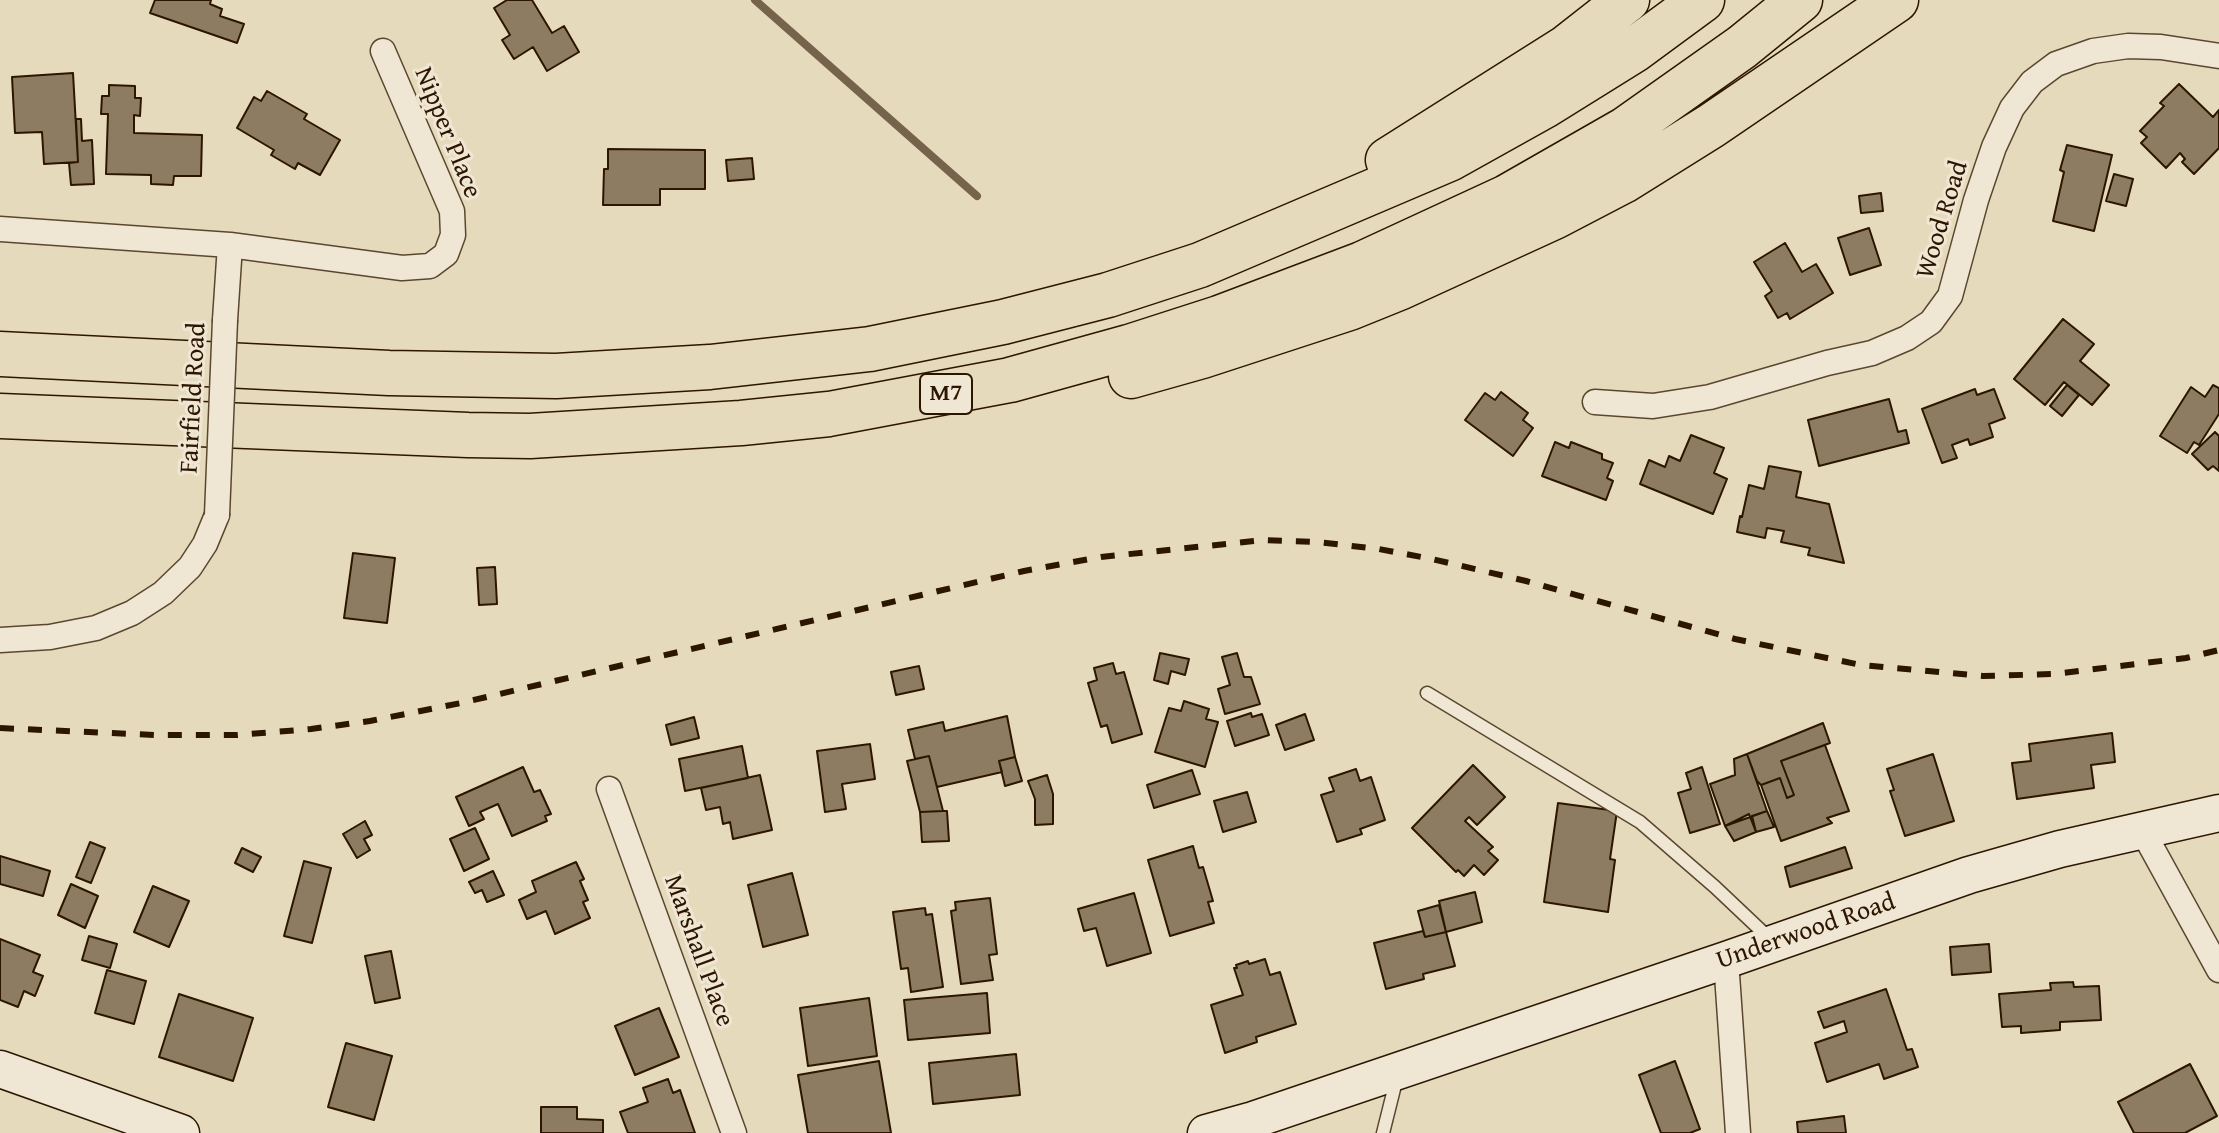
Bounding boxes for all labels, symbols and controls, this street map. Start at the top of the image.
street label: Nipper Place [407,63,487,203]
street label: Wood Road [1910,157,1976,283]
street label: Fairfield Road [174,322,214,474]
road number: M7 [920,374,972,414]
street label: Marshall Place [656,871,740,1031]
street label: Underwood Road [1712,887,1900,977]

